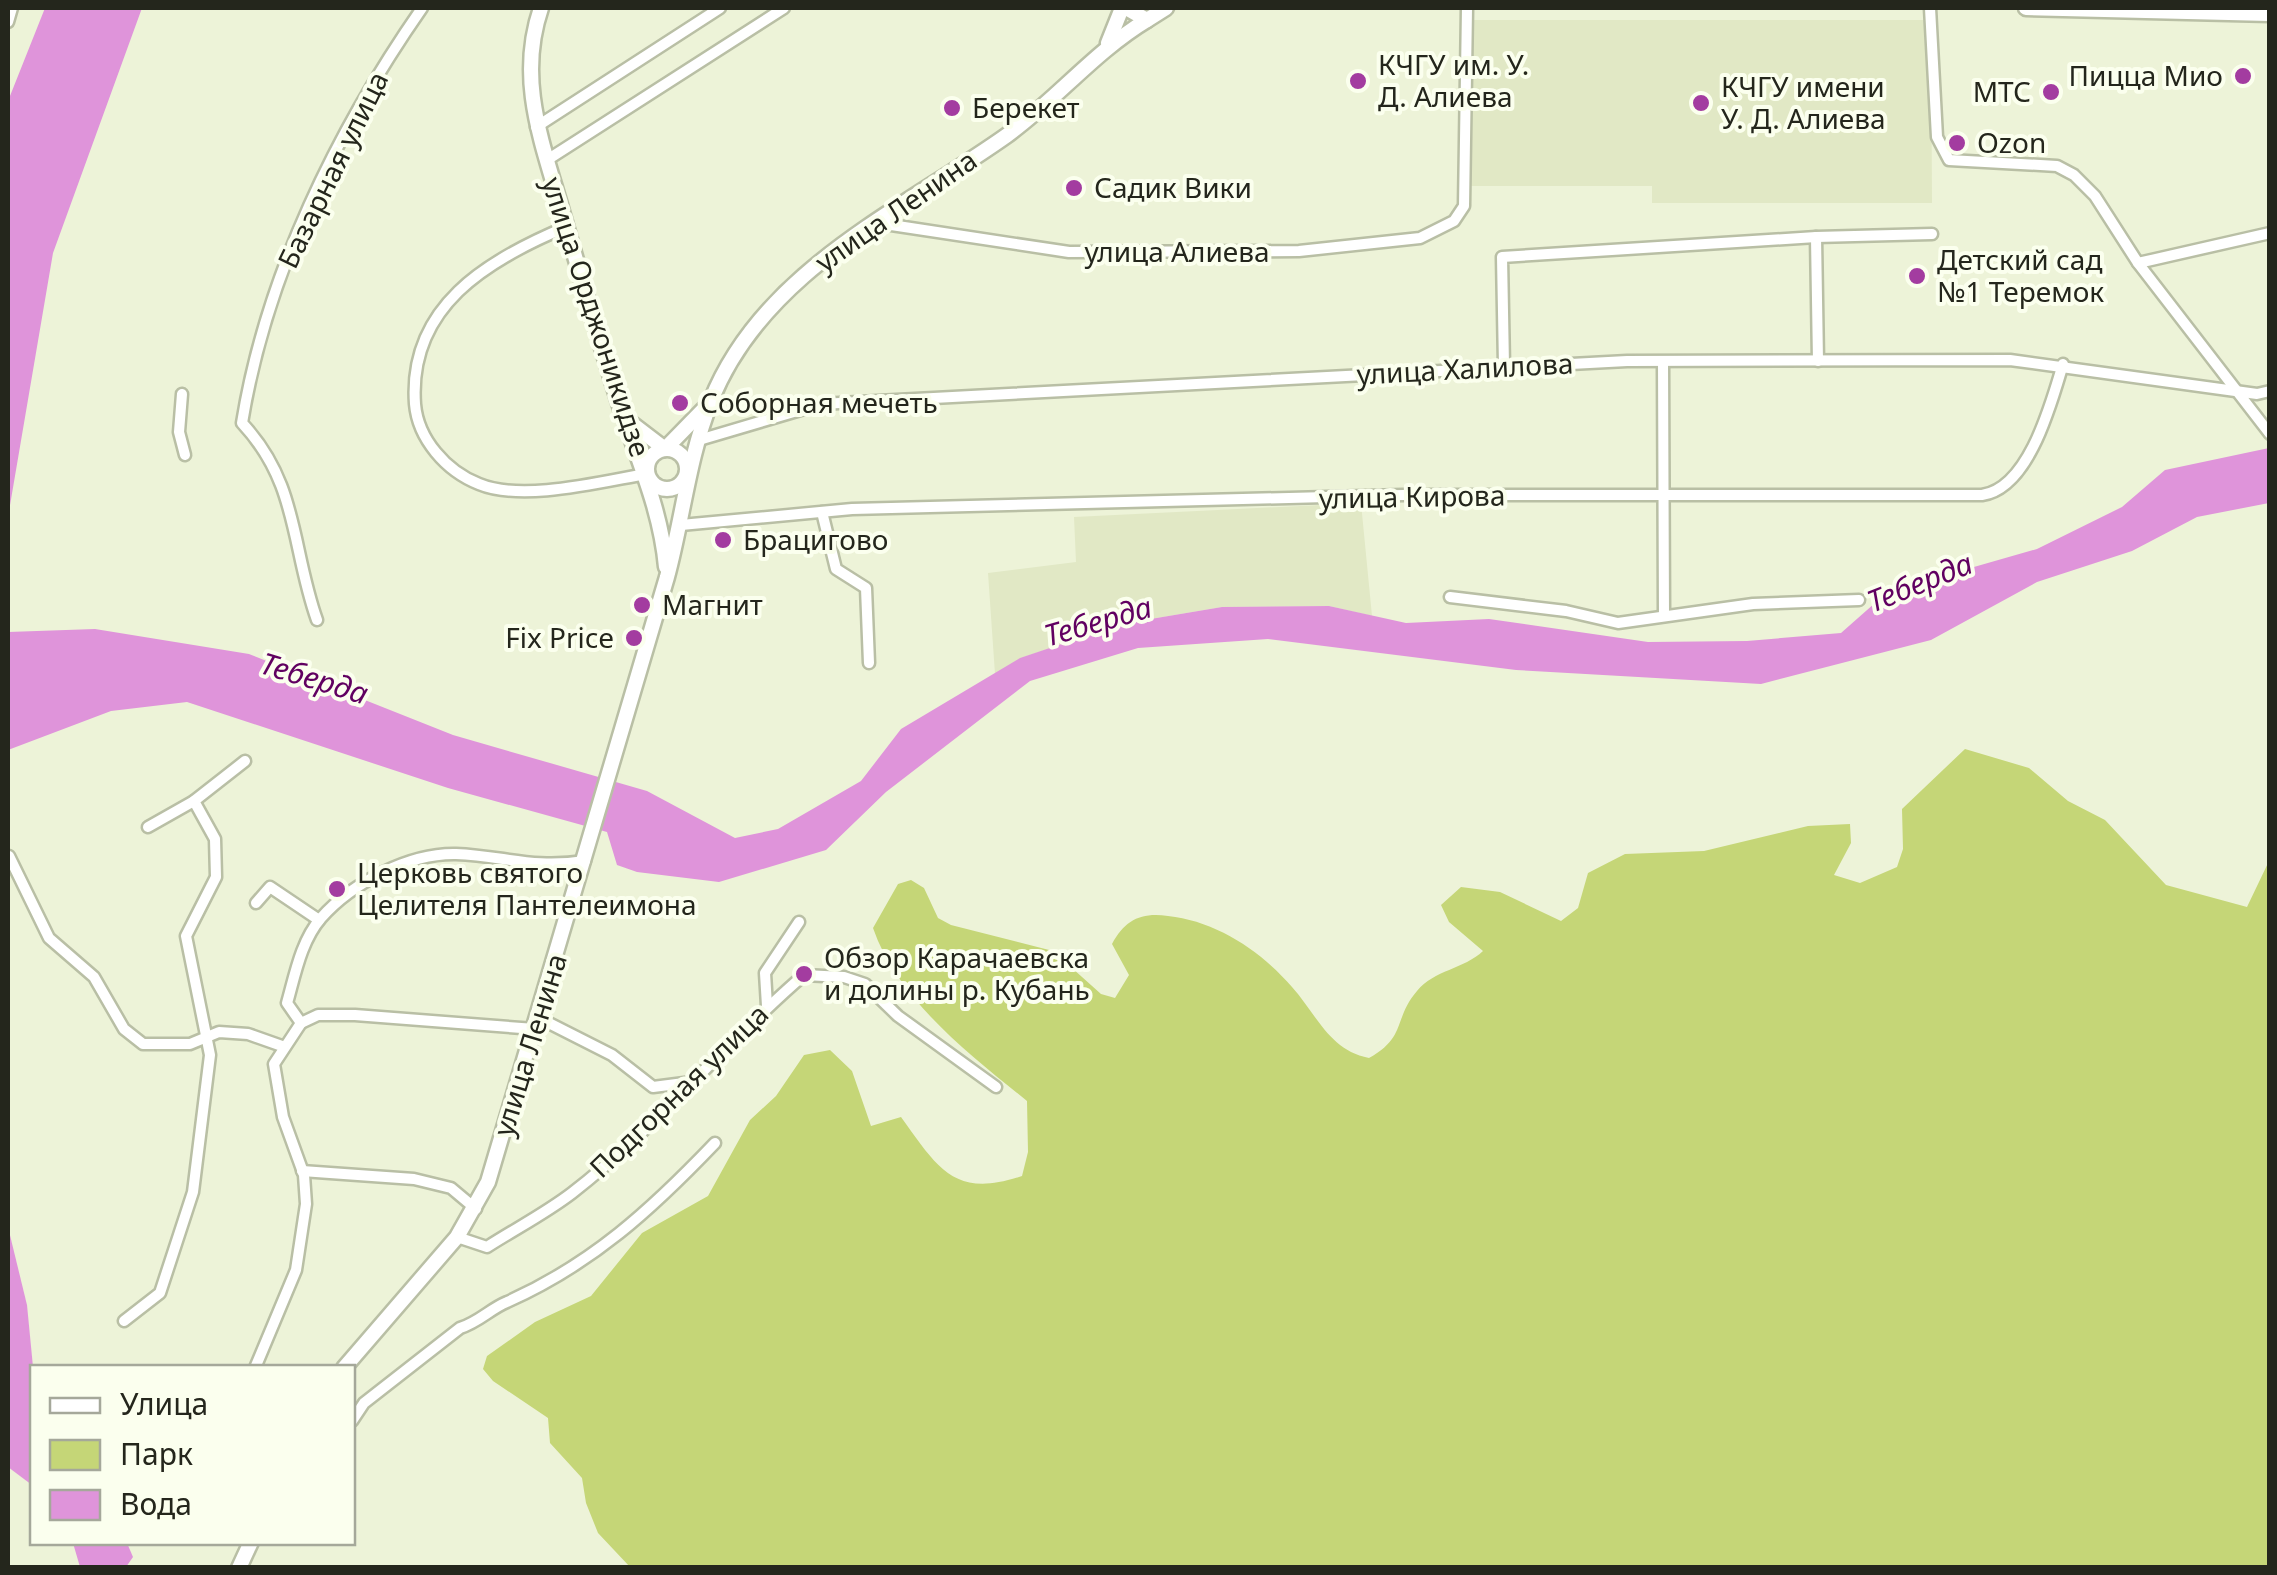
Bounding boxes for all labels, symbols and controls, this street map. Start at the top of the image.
place label: КЧГУ им. У. Д. Алиева [1378,45,1529,115]
place label: Пицца Мио [2069,56,2223,94]
street label: Базарная улица [268,65,396,274]
marker: Пицца Мио [2232,65,2254,87]
place label: КЧГУ имени У. Д. Алиева [1721,67,1886,137]
marker: КЧГУ им. У. Д. Алиева [1347,70,1369,92]
place label: МТС [1973,72,2031,110]
marker: МТС [2040,81,2062,103]
place label: Берекет [972,88,1080,126]
marker: КЧГУ имени У. Д. Алиева [1690,92,1712,114]
marker: Берекет [941,97,963,119]
place label: Ozon [1977,123,2046,161]
marker: Ozon [1946,132,1968,154]
street label: улица Ленина [807,140,984,280]
place label: Садик Вики [1094,168,1252,206]
street label: улица Орджоникидзе [534,172,660,461]
marker: Садик Вики [1063,177,1085,199]
street label: улица Алиева [1084,232,1270,270]
place label: Детский сад №1 Теремок [1937,240,2104,310]
marker: Детский сад №1 Теремок [1906,265,1928,287]
street label: улица Халилова [1356,343,1574,393]
place label: Соборная мечеть [700,383,938,421]
marker: Соборная мечеть [669,392,691,414]
street label: улица Кирова [1318,475,1506,517]
place label: Брацигово [743,520,888,558]
marker: Брацигово [712,529,734,551]
water label: Теберда [1861,542,1978,621]
place label: Магнит [662,585,763,623]
water label: Теберда [1039,586,1156,655]
marker: Магнит [631,594,653,616]
place label: Fix Price [505,618,614,656]
marker: Fix Price [623,627,645,649]
water label: Теберда [256,642,373,713]
place label: Церковь святого Целителя Пантелеимона [357,853,697,923]
marker: Церковь святого Целителя Пантелеимона [326,878,348,900]
place label: Обзор Карачаевска и долины р. Кубань [824,938,1090,1008]
street label: улица Ленина [483,949,575,1141]
marker: Обзор Карачаевска и долины р. Кубань [793,963,815,985]
street label: Подгорная улица [581,995,776,1186]
legend [30,1365,355,1545]
text: Улица [120,1383,208,1424]
text: Парк [120,1433,193,1474]
text: Вода [120,1483,192,1524]

